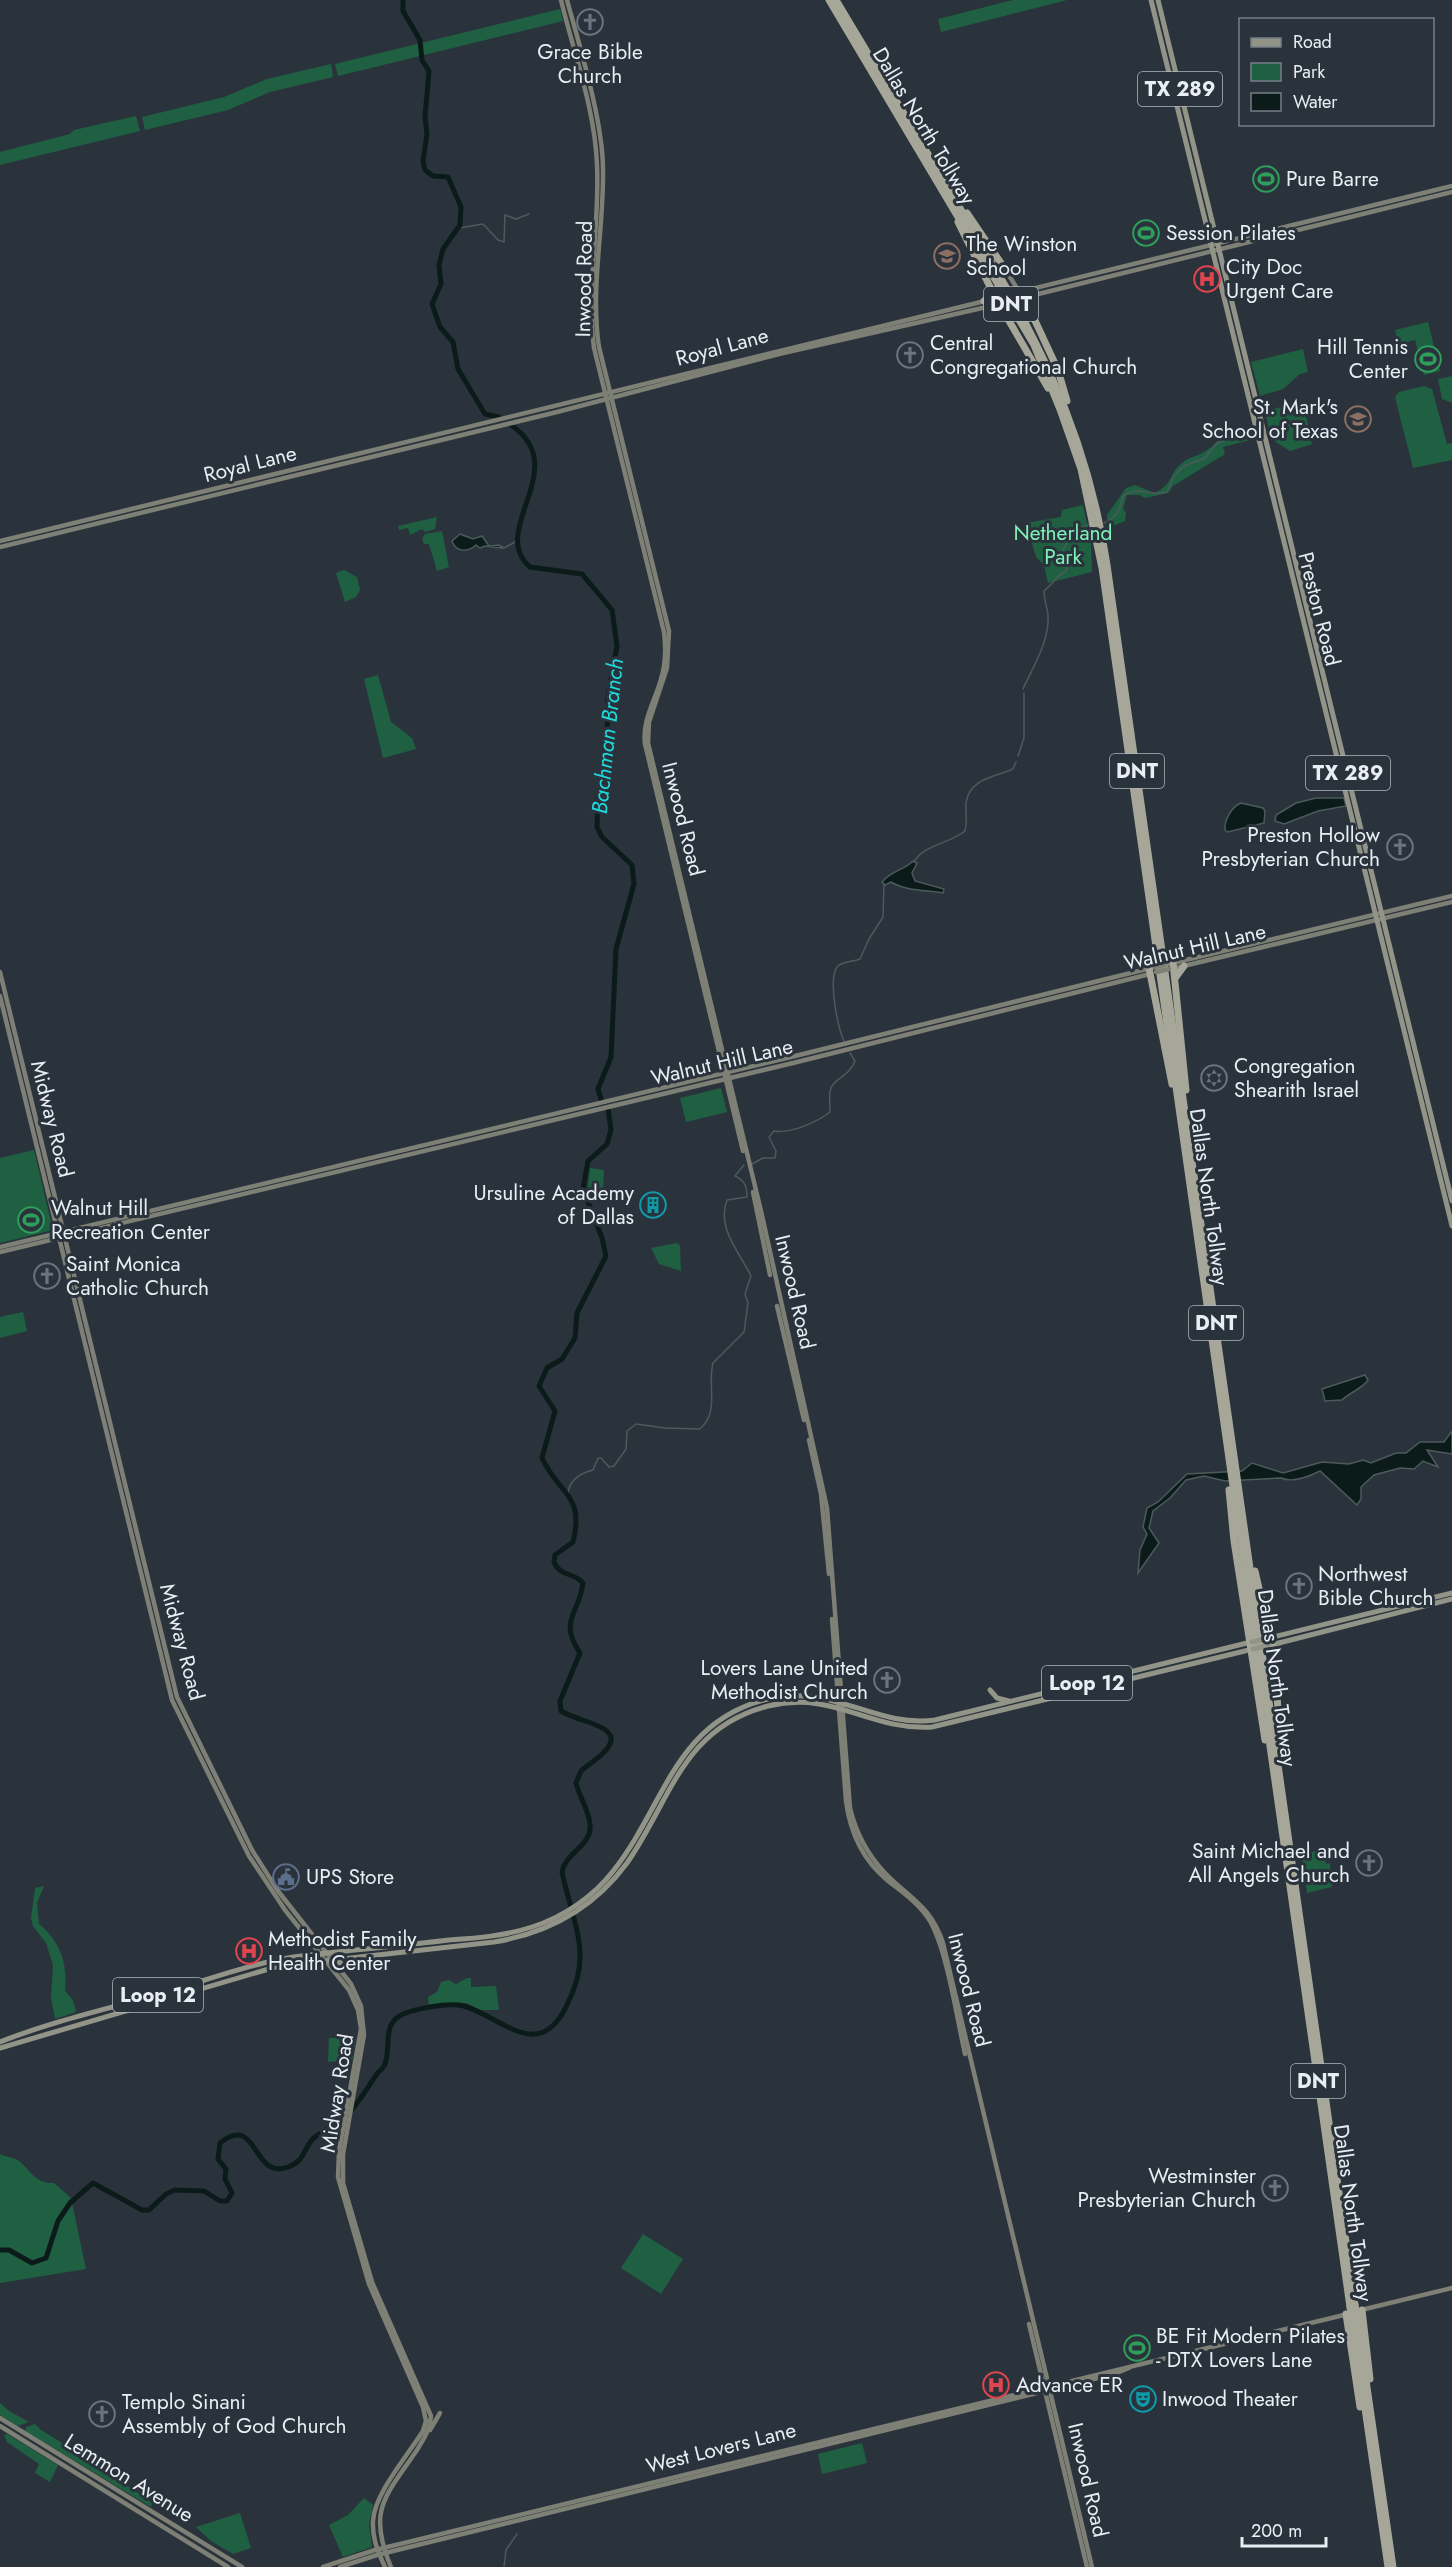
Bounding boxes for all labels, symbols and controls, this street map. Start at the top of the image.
church icon: Grace Bible Church [575,7,605,37]
legend [1239,18,1434,126]
text: Road [1293,29,1332,55]
place label: Grace Bible Church [537,37,643,91]
street label: Dallas North Tollway [865,42,983,211]
text: Park [1293,59,1325,85]
road number: TX 289 [1138,72,1222,106]
text: Water [1293,89,1338,115]
sports icon: Pure Barre [1251,164,1281,194]
place label: Pure Barre [1286,164,1379,194]
sports icon: Session Pilates [1131,218,1161,248]
place label: Session Pilates [1166,218,1296,248]
street label: Inwood Road [568,220,600,338]
place label: The Winston School [966,229,1077,283]
school or university icon: The Winston School [932,241,962,271]
place label: City Doc Urgent Care [1226,252,1334,306]
hospital icon: City Doc Urgent Care [1192,264,1222,294]
road number: DNT [984,287,1038,321]
street label: Royal Lane [672,320,772,374]
place label: Central Congregational Church [930,328,1137,382]
place label: Hill Tennis Center [1317,332,1409,386]
church icon: Central Congregational Church [895,340,925,370]
sports icon: Hill Tennis Center [1413,344,1443,374]
place label: St. Mark's School of Texas [1202,392,1338,446]
school or university icon: St. Mark's School of Texas [1343,404,1373,434]
street label: Royal Lane [200,438,300,490]
park label: Netherland Park [1013,518,1113,572]
street label: Preston Road [1290,549,1348,669]
water label: Bachman Branch [583,657,631,815]
road number: DNT [1110,754,1164,788]
road number: TX 289 [1306,756,1390,790]
street label: Inwood Road [654,759,712,879]
place label: Preston Hollow Presbyterian Church [1202,820,1381,874]
church icon: Preston Hollow Presbyterian Church [1385,832,1415,862]
street label: Walnut Hill Lane [1121,916,1269,978]
street label: Walnut Hill Lane [648,1031,796,1093]
place label: Congregation Shearith Israel [1234,1051,1359,1105]
street label: Midway Road [23,1057,81,1181]
synagogue icon: Congregation Shearith Israel [1199,1063,1229,1093]
street label: Dallas North Tollway [1182,1107,1236,1288]
place label: Ursuline Academy of Dallas [473,1178,635,1232]
building icon: Ursuline Academy of Dallas [638,1190,668,1220]
place label: Walnut Hill Recreation Center [51,1193,211,1247]
sports icon: Walnut Hill Recreation Center [16,1205,46,1235]
street label: Inwood Road [767,1232,823,1352]
place label: Saint Monica Catholic Church [66,1249,209,1303]
church icon: Saint Monica Catholic Church [32,1261,62,1291]
road number: DNT [1189,1306,1243,1340]
place label: Northwest Bible Church [1318,1559,1433,1613]
church icon: Northwest Bible Church [1284,1571,1314,1601]
street label: Midway Road [152,1580,212,1704]
street label: Dallas North Tollway [1250,1588,1304,1769]
place label: Lovers Lane United Methodist Church [701,1653,868,1707]
church icon: Lovers Lane United Methodist Church [872,1665,902,1695]
road number: Loop 12 [1042,1666,1132,1700]
place label: Saint Michael and All Angels Church [1189,1836,1350,1890]
church icon: Saint Michael and All Angels Church [1354,1848,1384,1878]
public building icon: UPS Store [271,1862,301,1892]
place label: UPS Store [306,1862,394,1892]
place label: Methodist Family Health Center [268,1924,417,1978]
street label: Inwood Road [940,1930,998,2050]
hospital icon: Methodist Family Health Center [234,1936,264,1966]
road number: Loop 12 [113,1978,203,2012]
street label: Midway Road [313,2032,361,2154]
road number: DNT [1291,2064,1345,2098]
street label: Dallas North Tollway [1326,2123,1380,2304]
place label: Westminster Presbyterian Church [1078,2161,1257,2215]
church icon: Westminster Presbyterian Church [1260,2173,1290,2203]
place label: BE Fit Modern Pilates - DTX Lovers Lane [1156,2321,1345,2375]
sports icon: BE Fit Modern Pilates - DTX Lovers Lane [1122,2333,1152,2363]
hospital icon: Advance ER [981,2370,1011,2400]
place label: Advance ER [1016,2370,1123,2400]
theatre icon: Inwood Theater [1128,2384,1158,2414]
place label: Inwood Theater [1162,2384,1299,2414]
place label: Templo Sinani Assembly of God Church [122,2387,347,2441]
church icon: Templo Sinani Assembly of God Church [87,2399,117,2429]
street label: West Lovers Lane [643,2415,799,2481]
street label: Inwood Road [1060,2420,1116,2540]
street label: Lemmon Avenue [59,2426,200,2530]
scale bar [1242,2510,1326,2548]
text: 200 m [1251,2518,1302,2544]

